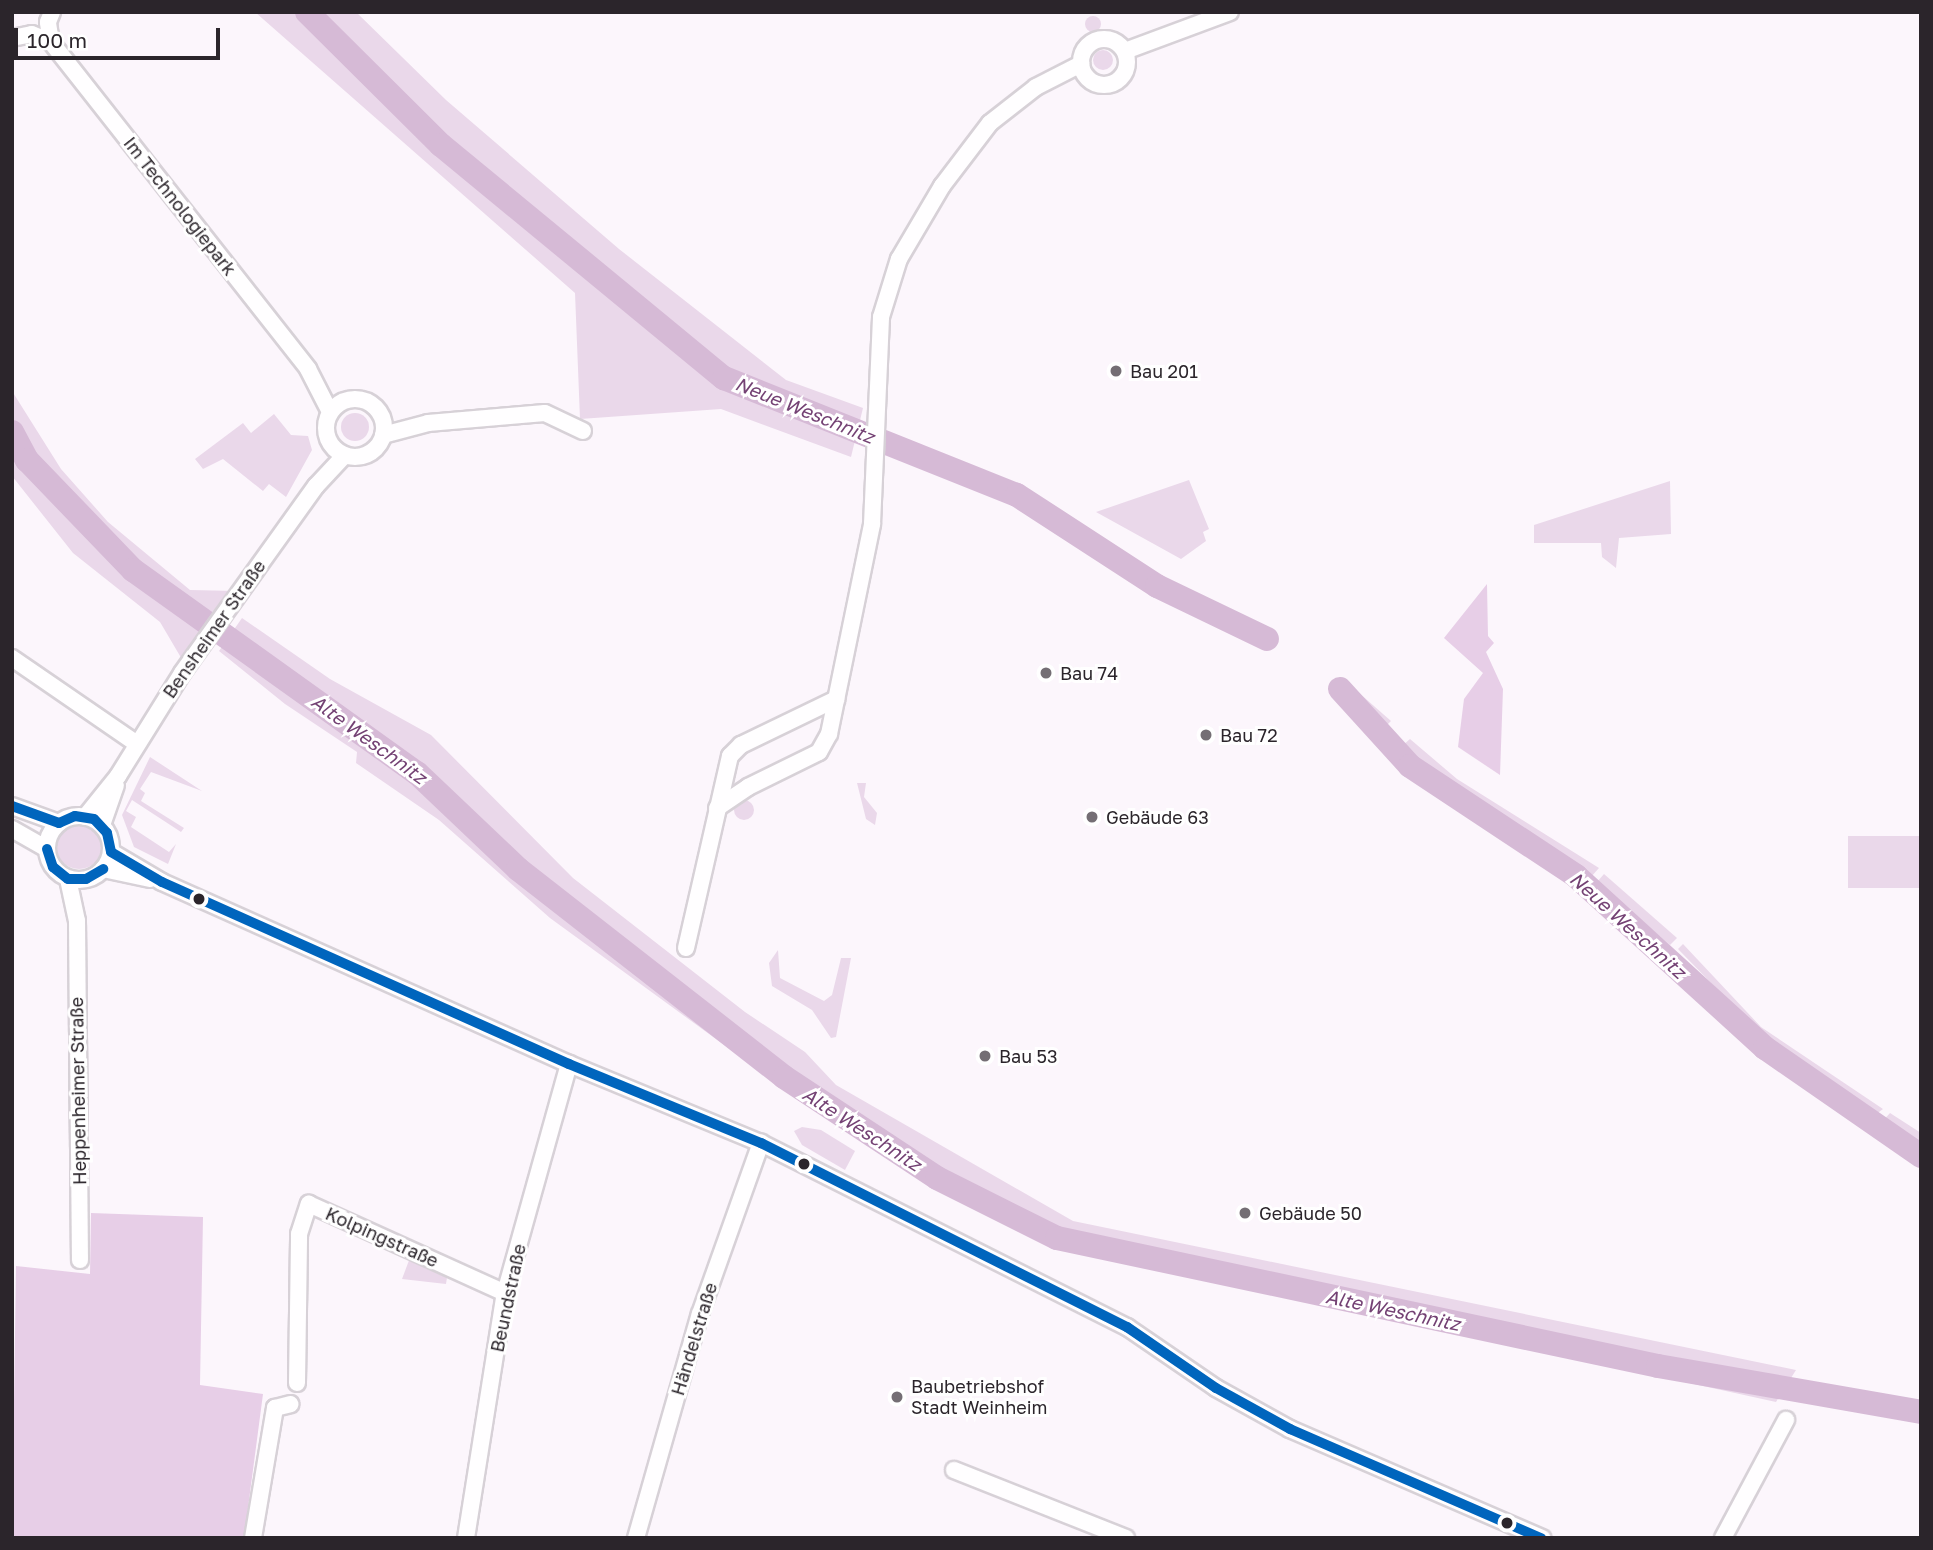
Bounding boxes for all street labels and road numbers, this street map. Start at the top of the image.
street label: Im Technologiepark [119,132,241,280]
street label: Bensheimer Straße [158,556,270,702]
street label: Heppenheimer Straße [66,997,90,1185]
street label: Kolpingstraße [322,1202,442,1272]
street label: Beundstraße [486,1242,530,1354]
street label: Händelstraße [667,1280,721,1398]

